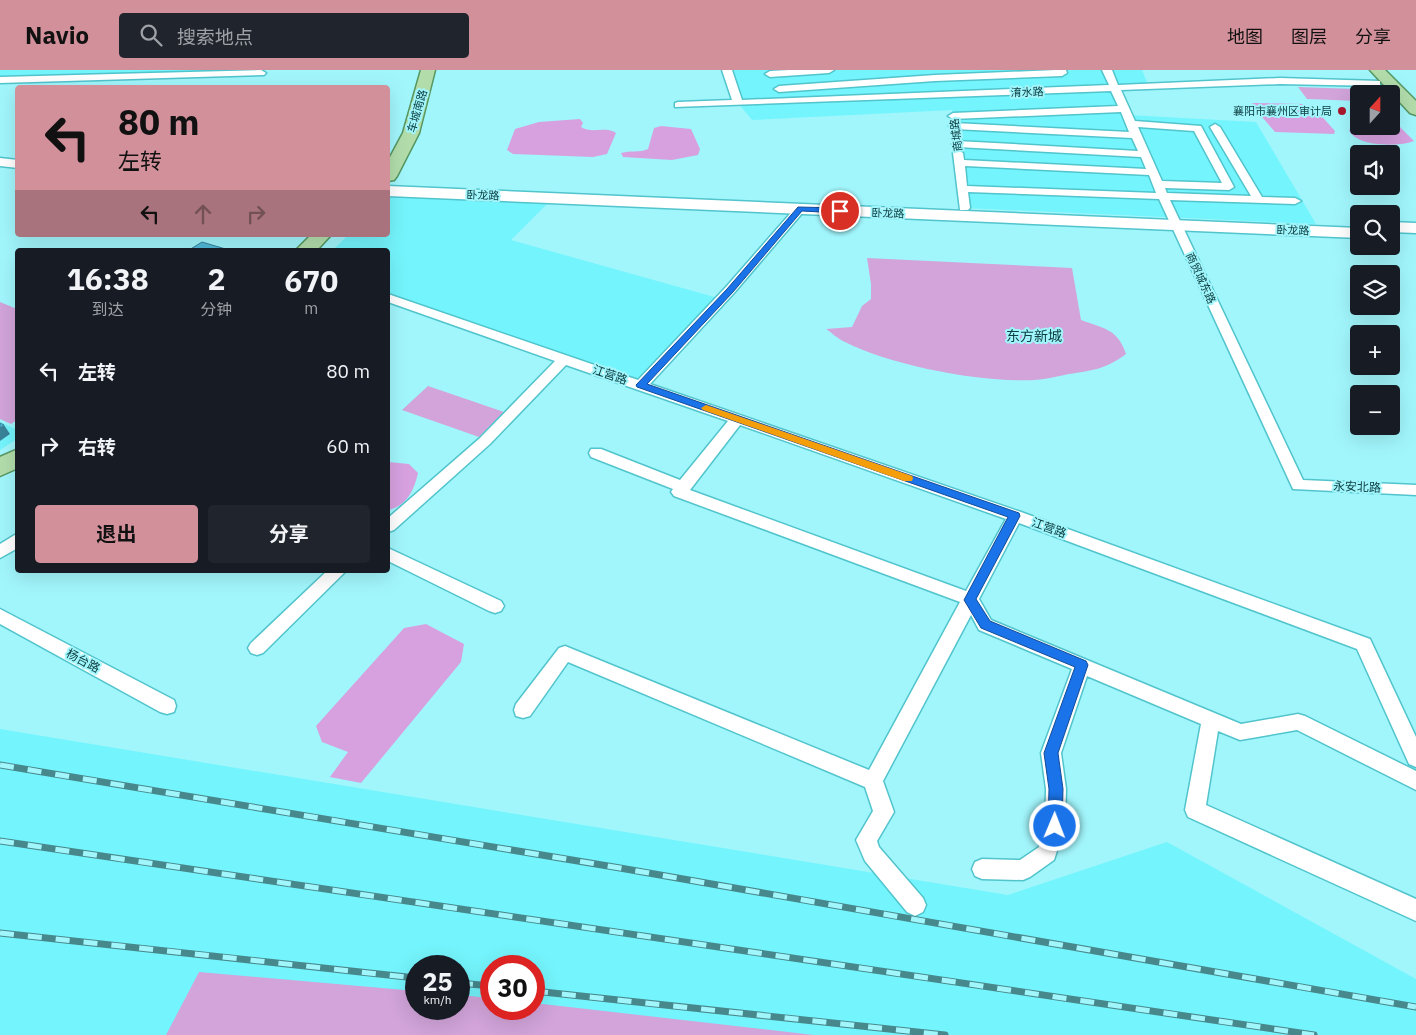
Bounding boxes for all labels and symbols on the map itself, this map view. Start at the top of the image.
street label: 淯水路 [1010,84,1044,100]
north arrow [1350,85,1400,135]
street label: 车城南路 [404,88,430,134]
place label: 襄阳市襄州区审计局 [1233,104,1332,118]
marker: 襄阳市襄州区审计局 [1336,105,1348,117]
street label: 商城路 [947,118,965,152]
street label: 卧龙路 [466,187,500,203]
pin [819,190,861,232]
street label: 卧龙路 [871,205,905,221]
street label: 卧龙路 [1276,222,1310,238]
street label: 商贸城东路 [1183,250,1219,306]
district label: 东方新城 [1006,327,1062,345]
street label: 江营路 [591,362,630,387]
street label: 永安北路 [1333,478,1381,495]
street label: 江营路 [1030,514,1069,541]
street label: 杨台路 [64,645,103,676]
position arrow [1028,799,1080,851]
speed limit sign: 30 [480,955,545,1020]

